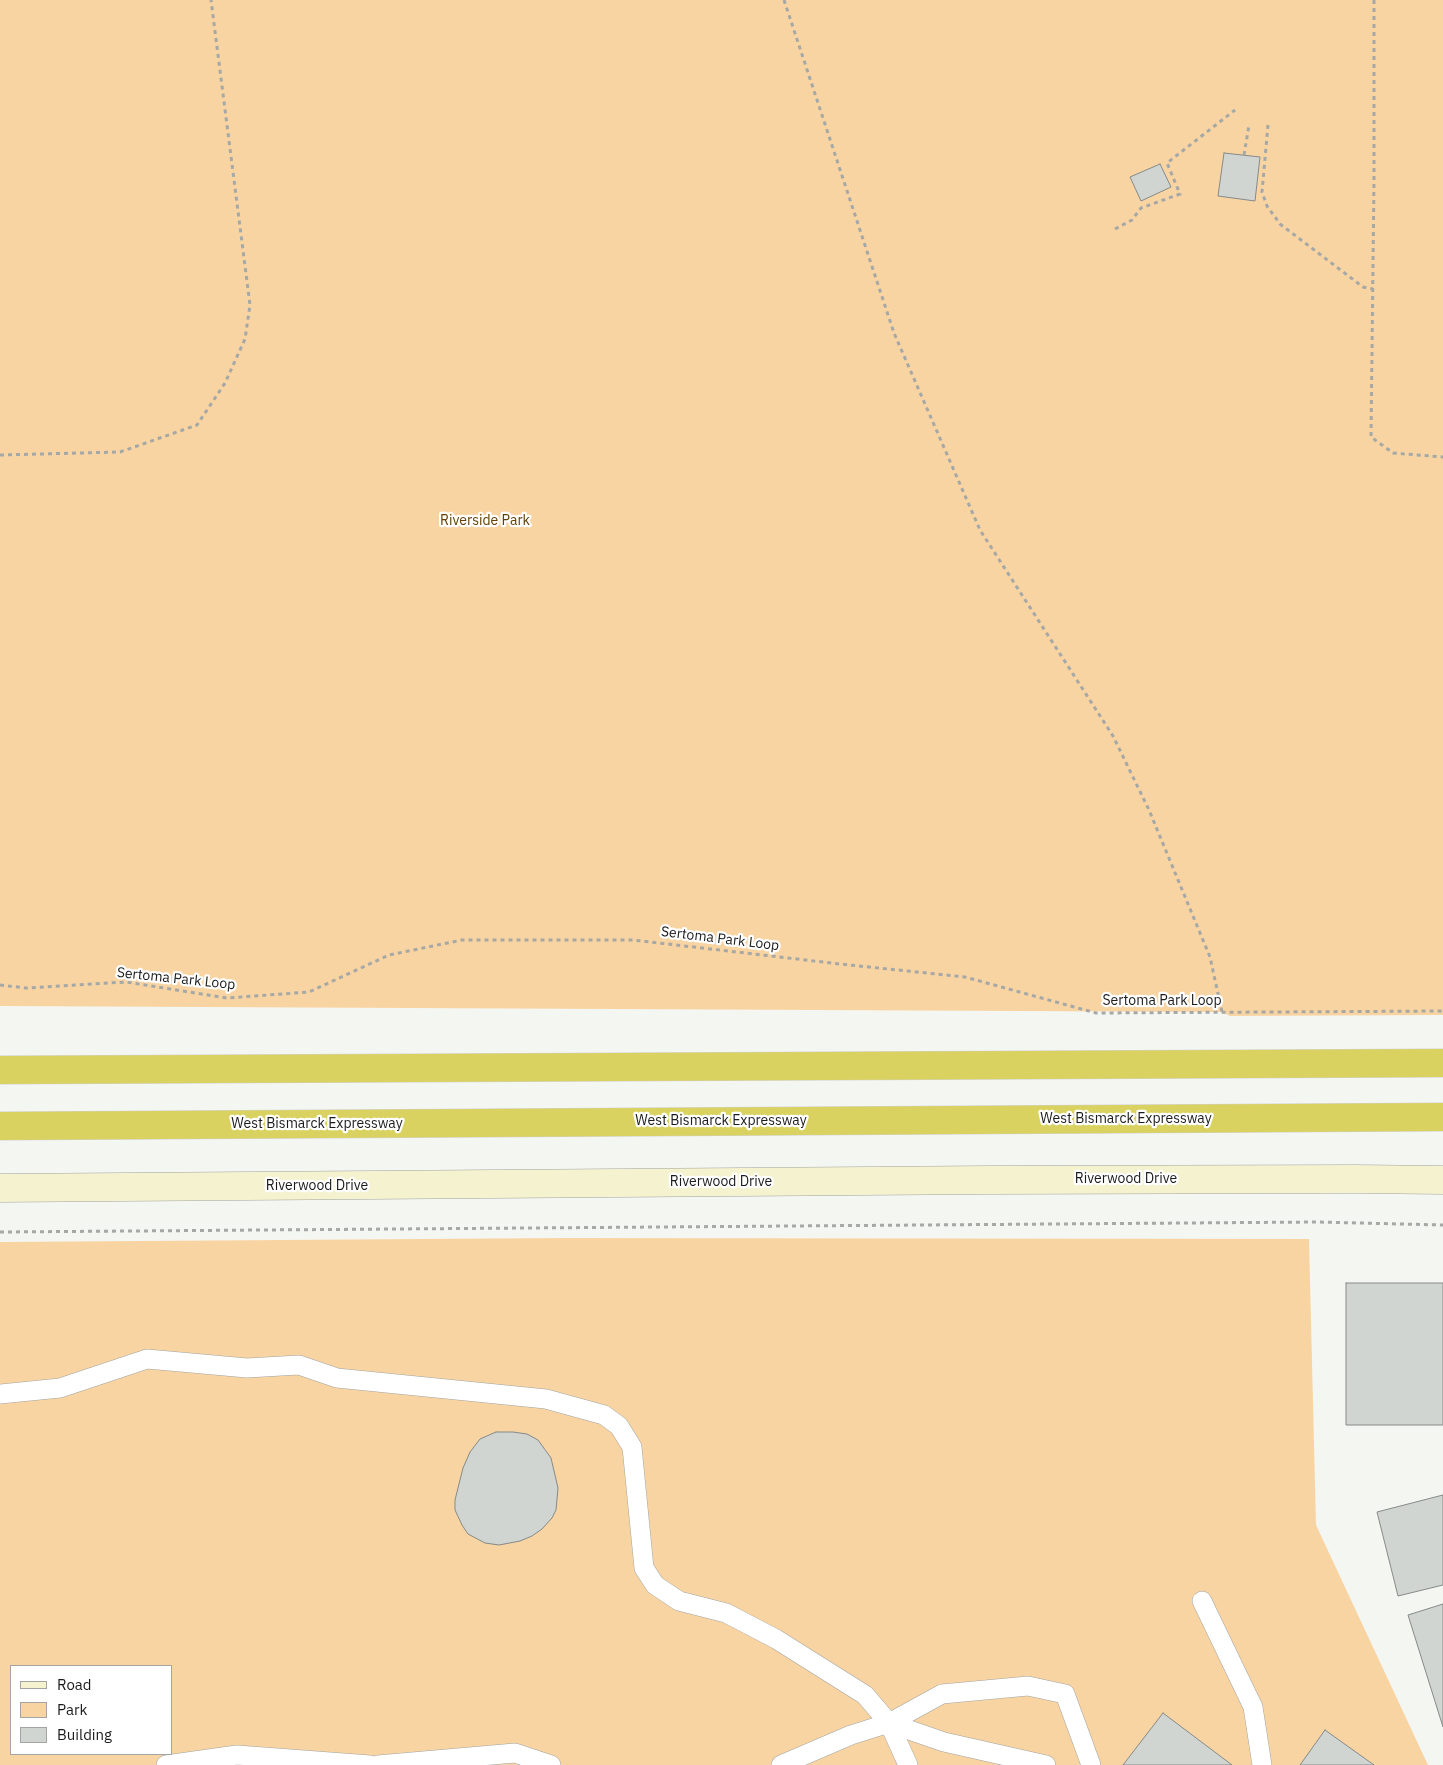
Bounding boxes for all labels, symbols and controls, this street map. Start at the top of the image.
park label: Riverside Park [440,513,530,529]
street label: Sertoma Park Loop [660,923,780,955]
street label: Sertoma Park Loop [116,964,236,994]
street label: Sertoma Park Loop [1102,993,1222,1009]
street label: West Bismarck Expressway [1040,1111,1212,1127]
street label: West Bismarck Expressway [635,1113,807,1129]
street label: West Bismarck Expressway [231,1116,403,1132]
street label: Riverwood Drive [1075,1171,1177,1187]
street label: Riverwood Drive [670,1174,772,1190]
street label: Riverwood Drive [266,1178,368,1194]
legend [10,1665,172,1755]
text: Road [57,1675,92,1694]
text: Park [57,1700,87,1719]
text: Building [57,1725,112,1744]

